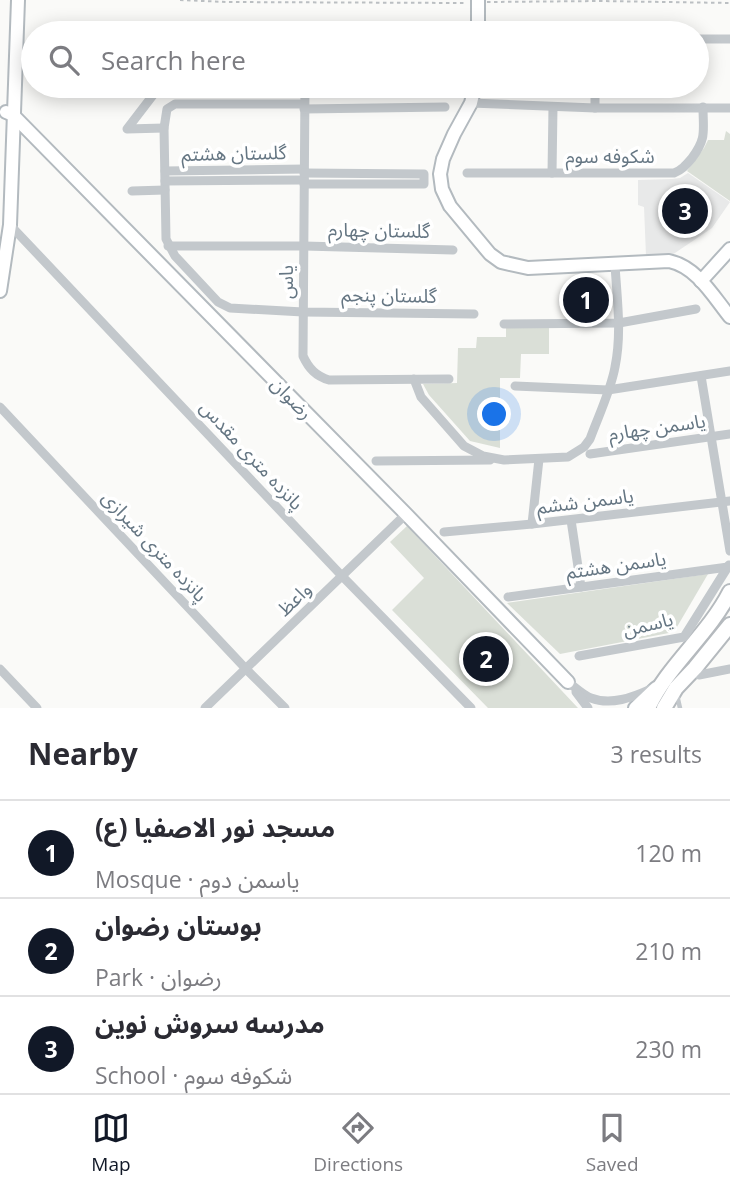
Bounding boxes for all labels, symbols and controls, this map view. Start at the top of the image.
search box [21,21,709,98]
icon: search [45,41,83,79]
text: Search here [101,42,246,78]
street label: گلستان هشتم [181,139,288,169]
street label: شکوفه سوم [565,143,655,171]
pin: 3 [662,185,708,237]
street label: گلستان چهارم [328,216,431,246]
street label: یاس [273,265,299,299]
pin: 1 [563,274,609,326]
street label: گلستان پنجم [341,281,438,311]
street label: رضوان [265,371,319,425]
street label: پانزده متری مقدس [194,394,310,516]
your location [477,397,511,431]
street label: یاسمن چهارم [607,407,707,449]
street label: یاسمن ششم [535,482,635,522]
street label: پانزده متری شیرازی [96,485,214,608]
street label: یاسمن هشتم [564,545,668,587]
street label: واعظ [271,576,317,622]
street label: یاسمن [620,606,676,642]
pin: 2 [463,633,509,685]
text: Nearby [28,733,138,774]
text: 3 results [611,738,702,770]
text: مسجد نور الاصفیا (ع) [95,809,335,845]
text: 1 [44,837,58,869]
text: 120 m [635,837,702,869]
text: Mosque · یاسمن دوم [95,863,300,895]
text: بوستان رضوان [95,907,262,943]
text: 2 [44,935,58,967]
text: 210 m [635,935,702,967]
text: Park · رضوان [95,961,222,993]
text: مدرسه سروش نوین [95,1005,325,1041]
text: 3 [44,1033,58,1065]
text: 230 m [635,1033,702,1065]
text: School · شکوفه سوم [95,1059,292,1091]
tab: Map [91,1109,131,1177]
tab: Directions [313,1109,403,1177]
tab: Saved [586,1109,639,1177]

